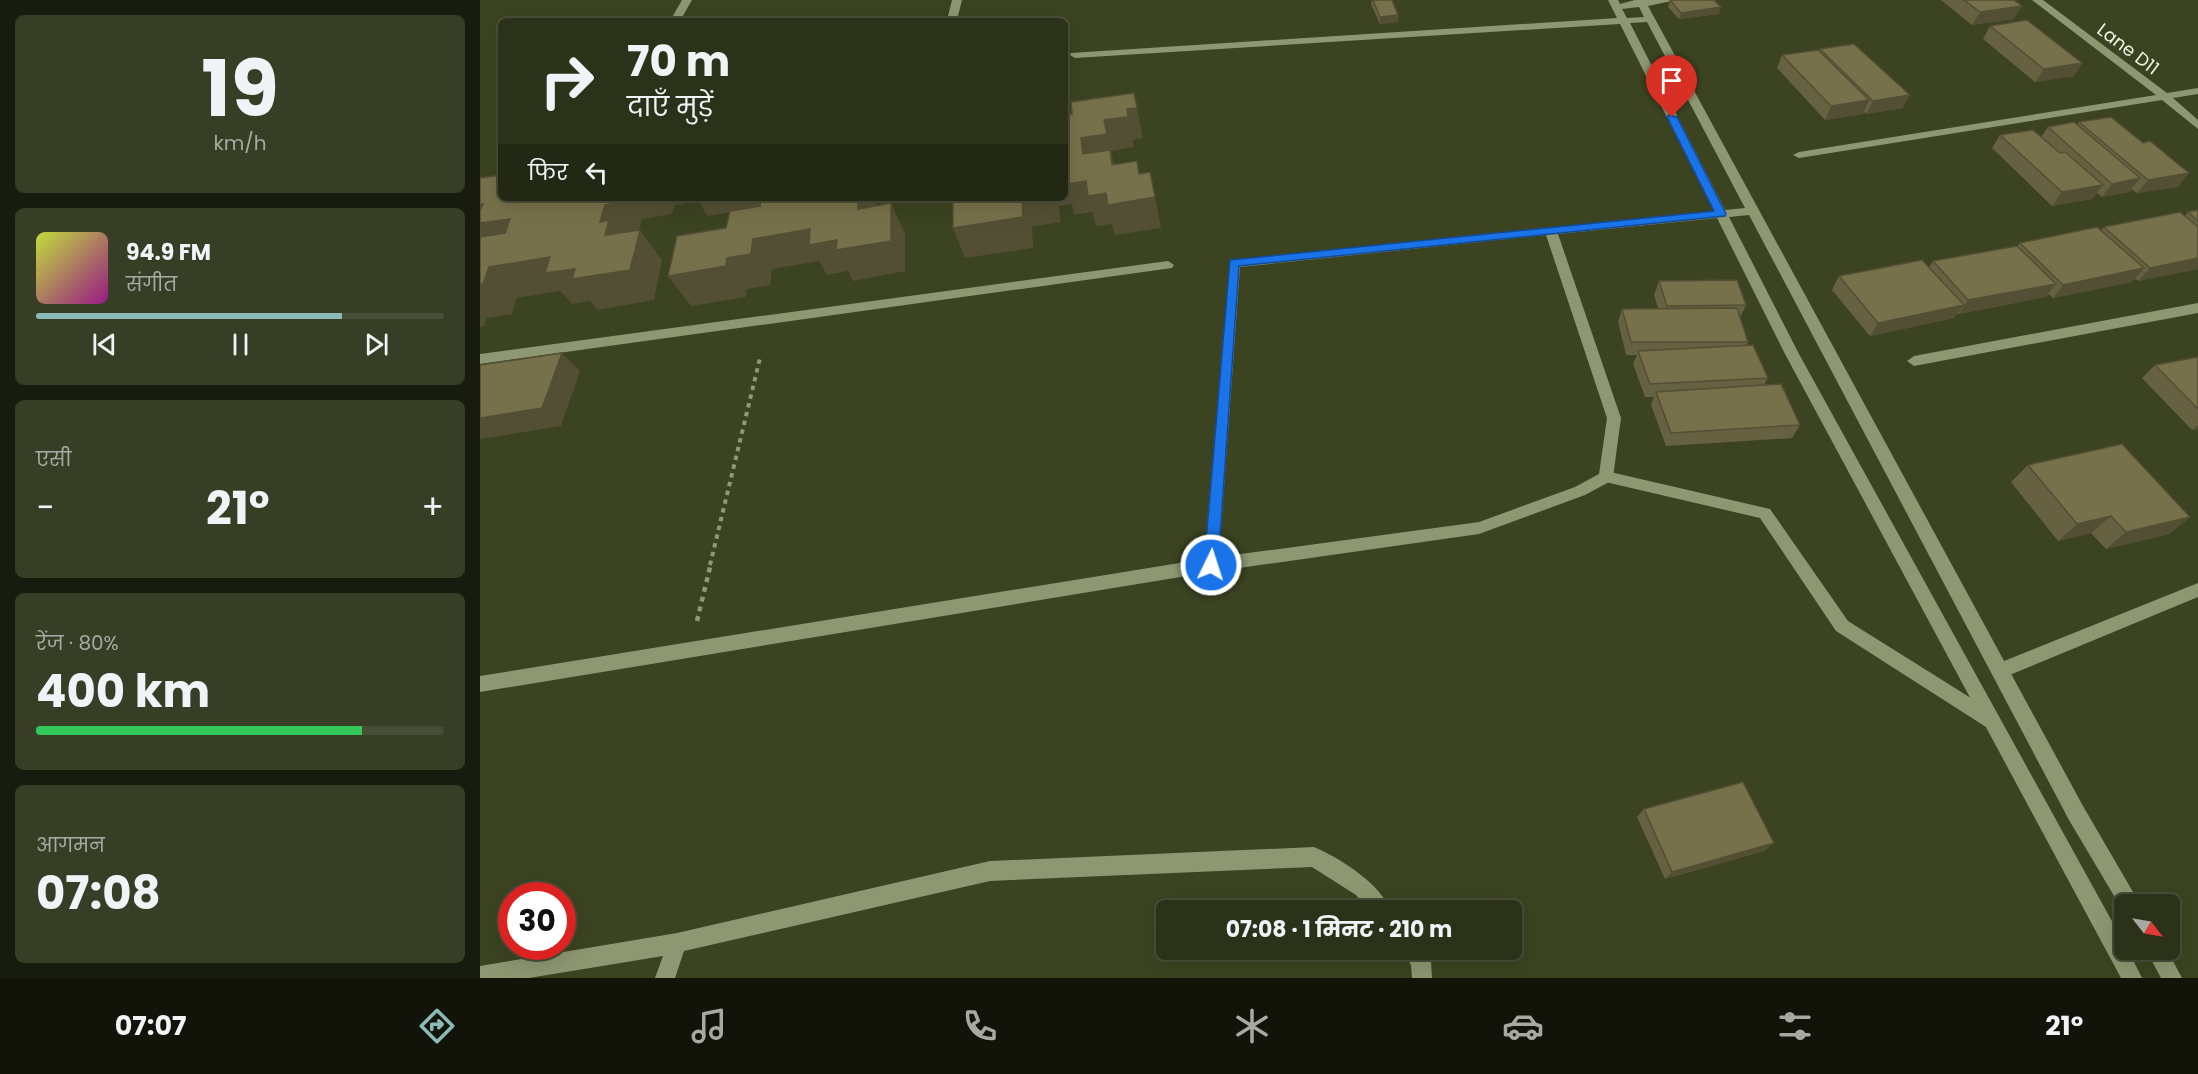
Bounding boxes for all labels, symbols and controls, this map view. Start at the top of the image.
street label: Lane D11 [2092,17,2164,80]
text: 70 m [627,32,730,91]
text: 19 [201,34,279,143]
icon: right [528,42,606,120]
pin [1646,55,1697,117]
icon: arrive [1655,64,1688,97]
text: दाएँ मुड़ें [627,88,713,125]
text: km/h [213,129,267,157]
icon: left [580,156,613,189]
text: फिर [528,157,568,188]
text: 94.9 FM [126,237,211,268]
text: संगीत [126,270,177,298]
icon: previous [88,328,121,361]
icon: pause [224,328,257,361]
icon: next [360,328,393,361]
text: एसी [36,445,71,473]
text: 21° [206,477,270,540]
text: − [36,484,54,531]
text: + [421,484,444,531]
position arrow [1179,533,1243,597]
text: रेंज · 80% [36,629,119,657]
text: 400 km [36,660,210,723]
text: आगमन [36,831,105,859]
text: 07:08 [36,862,161,925]
speed limit sign: 30 [498,882,576,960]
north arrow [2114,894,2180,960]
map controls [2114,894,2180,960]
text: 07:08 · 1 मिनट · 210 m [1226,914,1452,945]
icon: directions [416,1005,458,1047]
icon: music [688,1005,730,1047]
icon: phone [959,1005,1001,1047]
icon: climate [1231,1005,1273,1047]
icon: car [1502,1005,1544,1047]
icon: filters [1774,1005,1816,1047]
text: 07:07 [115,1007,187,1044]
text: 21° [2045,1007,2083,1044]

